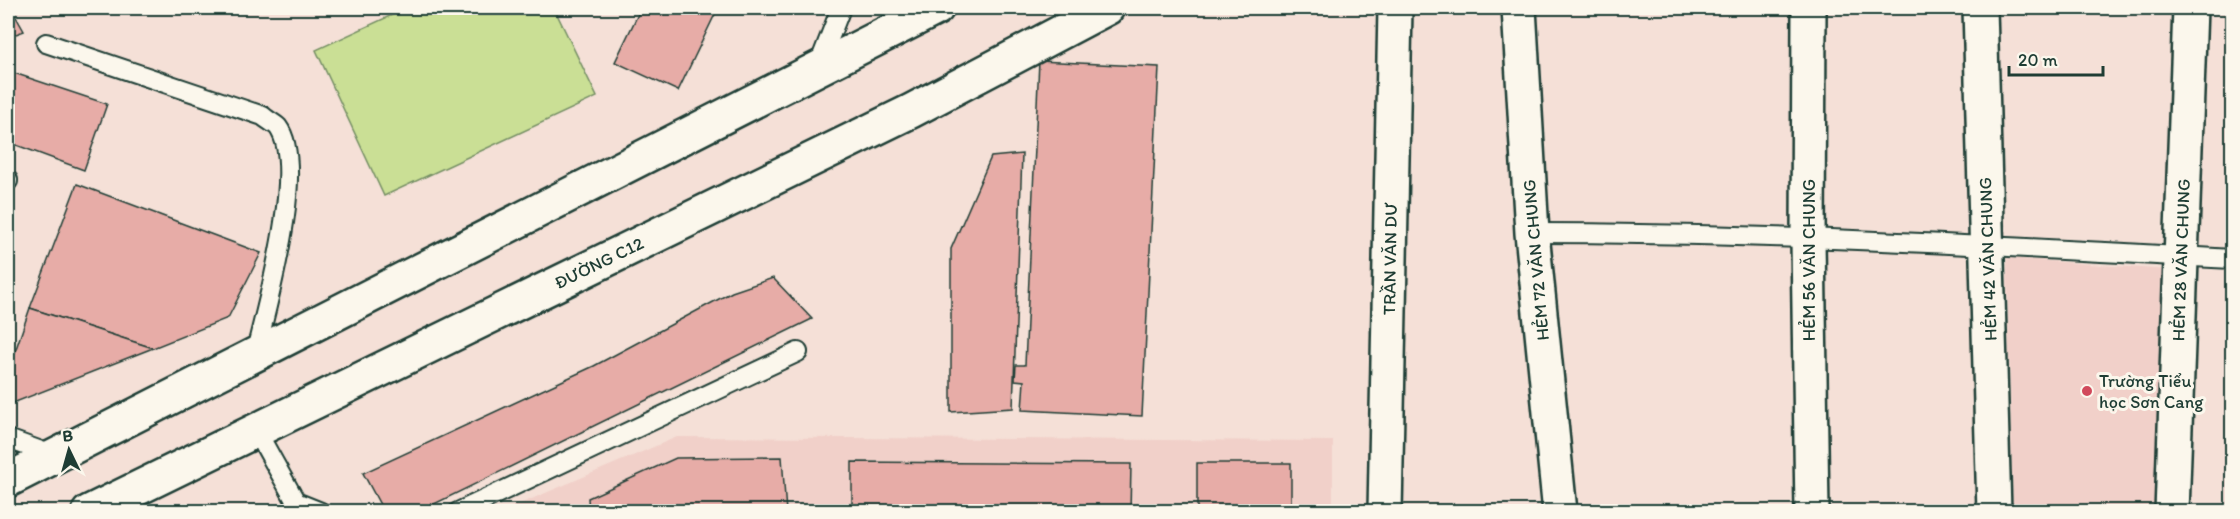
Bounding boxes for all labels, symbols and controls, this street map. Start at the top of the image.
scale bar [2009,39,2104,77]
text: 20 m [2018,49,2058,71]
street label: HẺM 42 VĂN CHUNG [1974,177,2002,341]
street label: HẺM 72 VĂN CHUNG [1518,178,1554,342]
street label: HẺM 28 VĂN CHUNG [2167,178,2195,342]
street label: HẺM 56 VĂN CHUNG [1798,179,1820,341]
street label: TRẦN VĂN DƯ [1378,202,1402,315]
street label: ĐƯỜNG C12 [551,232,648,294]
place label: Trường Tiểu học Sơn Cang [2099,370,2204,413]
marker: Trường Tiểu học Sơn Cang [2080,384,2094,398]
north arrow [39,420,99,480]
text: B [62,426,74,445]

